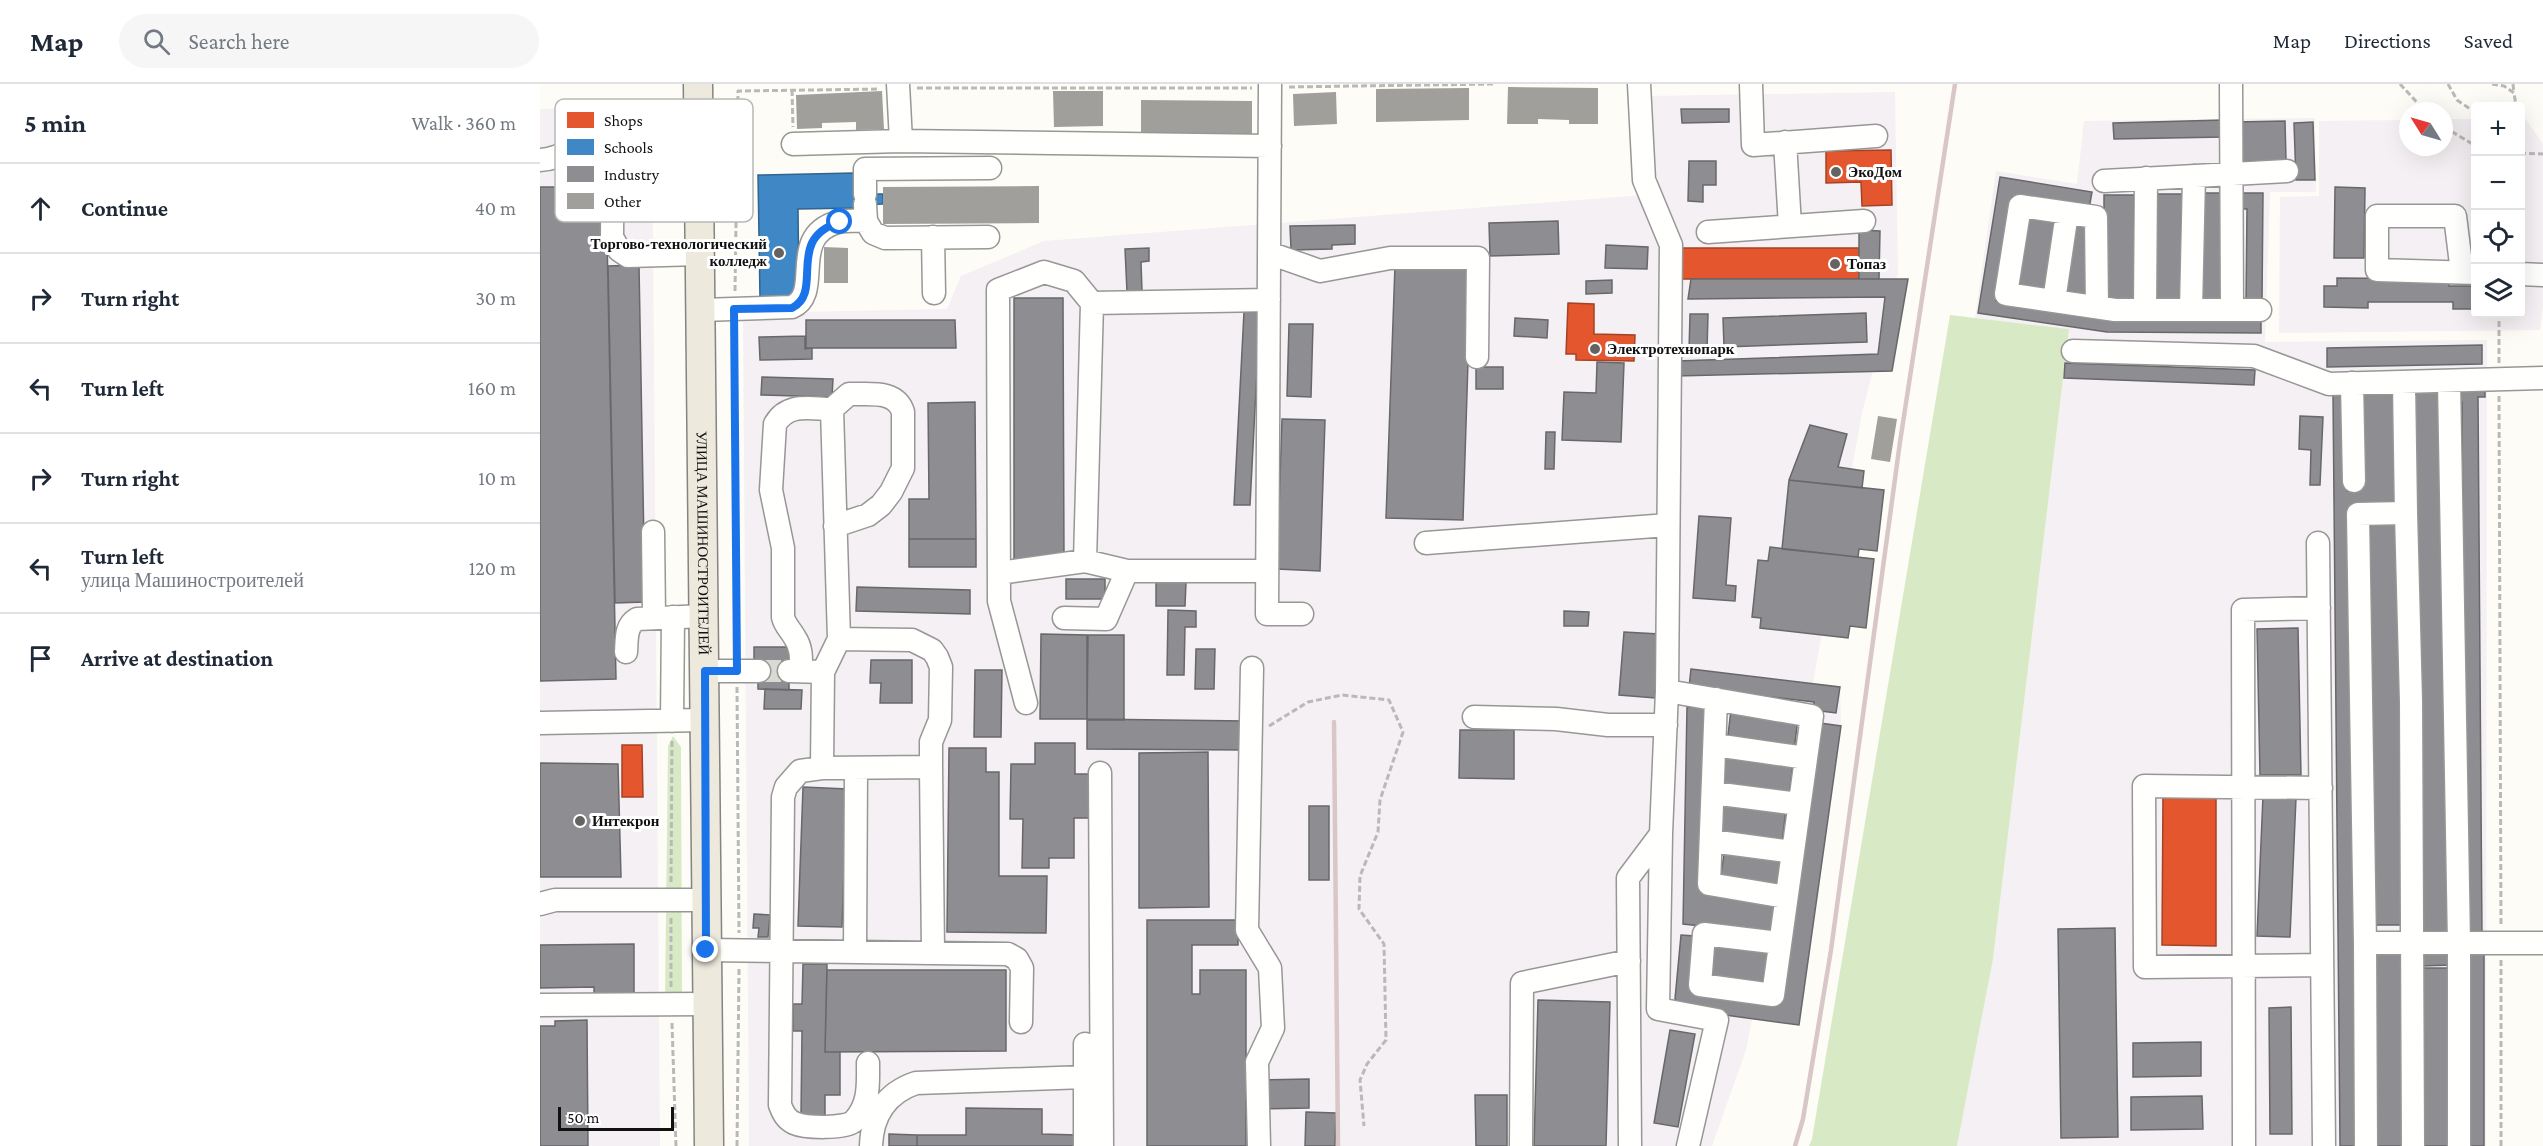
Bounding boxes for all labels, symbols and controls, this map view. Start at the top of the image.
search box [119,14,539,68]
icon: search [140,25,173,58]
text: Map [30,26,83,57]
text: Search here [188,29,289,54]
text: Map [2273,29,2311,53]
text: Directions [2344,29,2431,53]
text: Saved [2464,29,2513,53]
legend [555,99,753,222]
north arrow [2399,102,2453,156]
map controls [2471,102,2525,318]
button: + [2471,102,2525,156]
text: 5 min [24,109,86,138]
text: Walk · 360 m [411,112,516,134]
text: Shops [604,112,643,130]
text: Schools [604,139,653,156]
button: − [2471,156,2525,210]
place label: ЭкоДом [1848,164,1902,180]
marker: ЭкоДом [1829,165,1843,179]
text: Industry [604,166,660,184]
icon: ahead [24,192,57,225]
text: Other [604,193,642,210]
text: Continue [81,196,168,221]
text: 40 m [475,197,516,219]
route start [826,208,852,234]
button: locate [2471,210,2525,264]
place label: Торгово-технологический колледж [591,236,767,269]
marker: Торгово-технологический колледж [772,246,786,260]
place label: Топаз [1847,256,1886,272]
marker: Топаз [1828,257,1842,271]
button: layers [2471,264,2525,318]
icon: right [24,282,57,315]
text: Turn right [81,286,179,311]
text: 30 m [475,287,516,309]
place label: Электротехнопарк [1607,341,1735,357]
marker: Электротехнопарк [1588,342,1602,356]
icon: left [24,372,57,405]
text: Turn left [81,376,164,401]
text: 160 m [468,377,516,399]
street label: УЛИЦА МАШИНОСТРОИТЕЛЕЙ [694,431,712,655]
icon: right [24,462,57,495]
text: Turn right [81,466,179,491]
text: 10 m [478,467,516,489]
text: Turn left [81,544,164,569]
icon: left [24,552,57,585]
text: 120 m [469,557,516,579]
text: улица Машиностроителей [81,569,304,591]
icon: arrive [24,642,57,675]
text: Arrive at destination [81,646,273,671]
place label: Интекрон [592,813,660,829]
marker: Интекрон [573,814,587,828]
route end [692,936,718,962]
scale bar [558,1104,674,1132]
text: 50 m [567,1109,599,1126]

